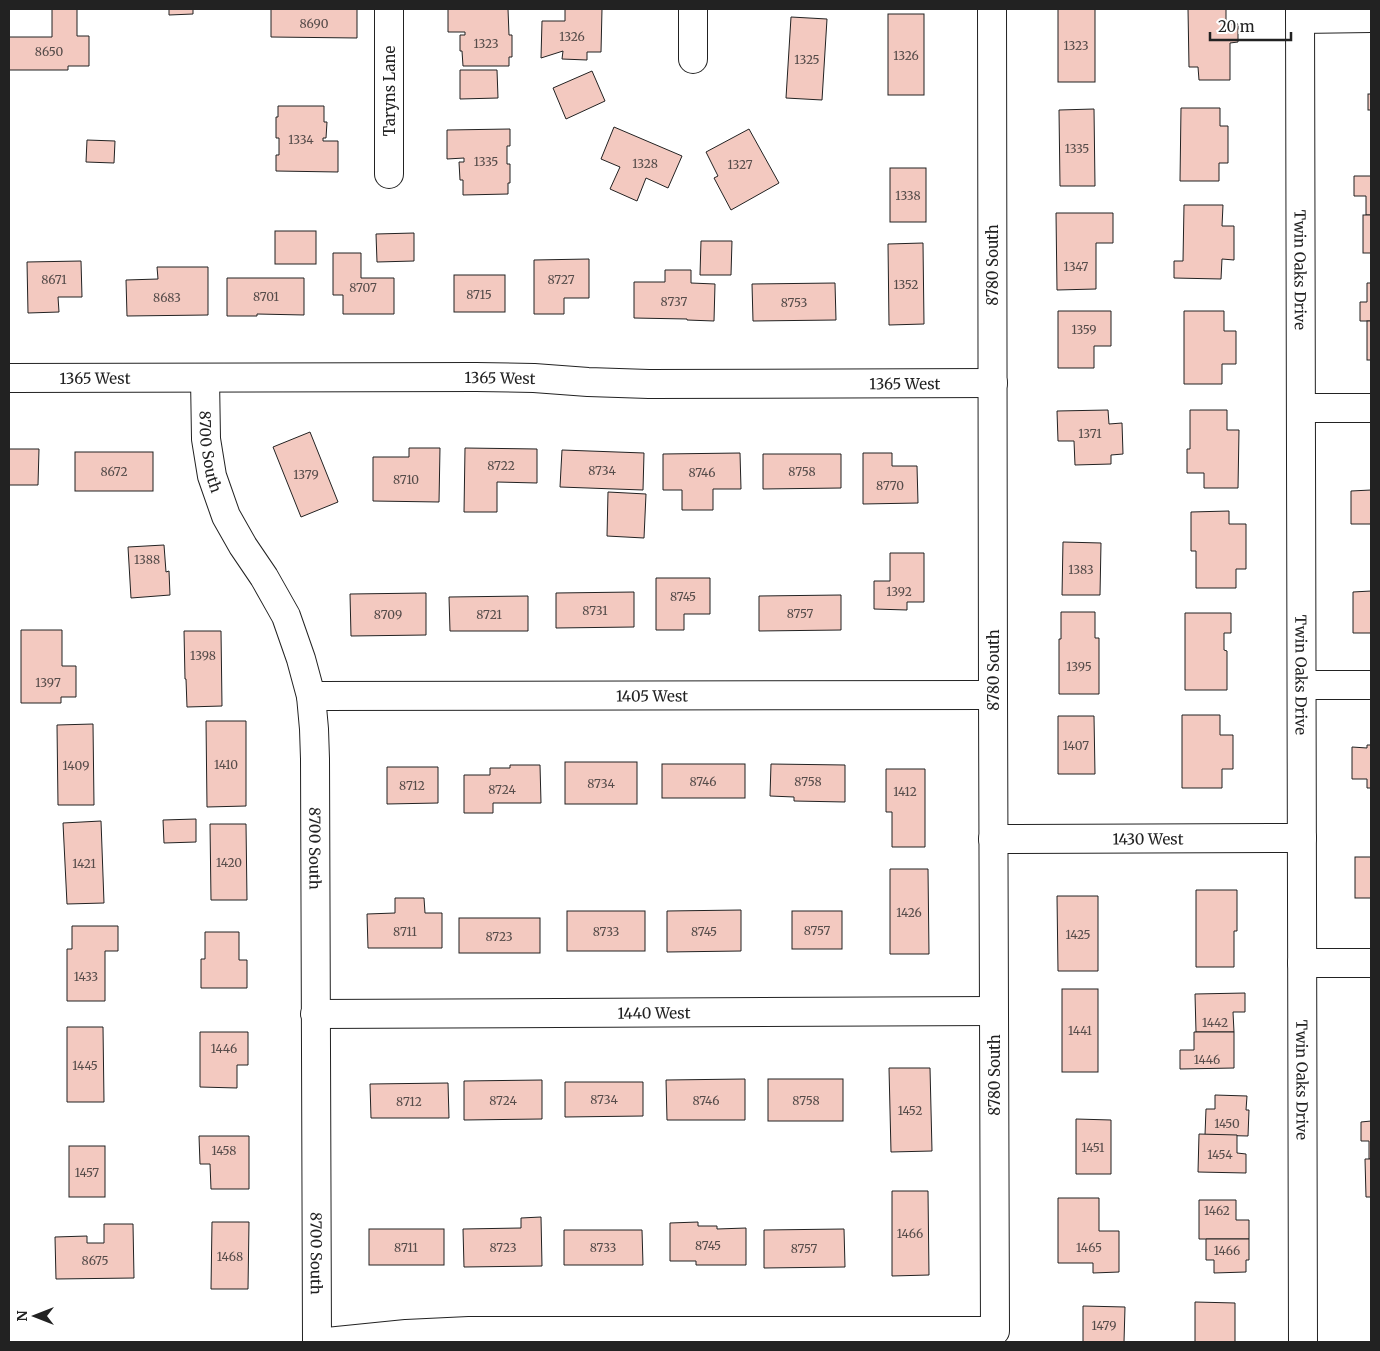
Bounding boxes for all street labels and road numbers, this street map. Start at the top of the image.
street label: Taryns Lane [380,46,399,136]
street label: Twin Oaks Drive [1291,210,1310,330]
street label: 8780 South [983,224,1002,306]
street label: 1365 West [464,367,536,388]
street label: 1365 West [59,368,131,387]
street label: 1365 West [869,374,940,393]
street label: 8700 South [196,411,227,495]
street label: Twin Oaks Drive [1292,615,1311,735]
street label: 8780 South [984,629,1003,711]
street label: 1405 West [616,686,688,705]
street label: 8700 South [306,807,325,890]
street label: 1430 West [1112,829,1184,848]
street label: 1440 West [617,1003,691,1022]
street label: Twin Oaks Drive [1293,1020,1312,1140]
street label: 8780 South [985,1034,1004,1116]
street label: 8700 South [307,1212,326,1295]

